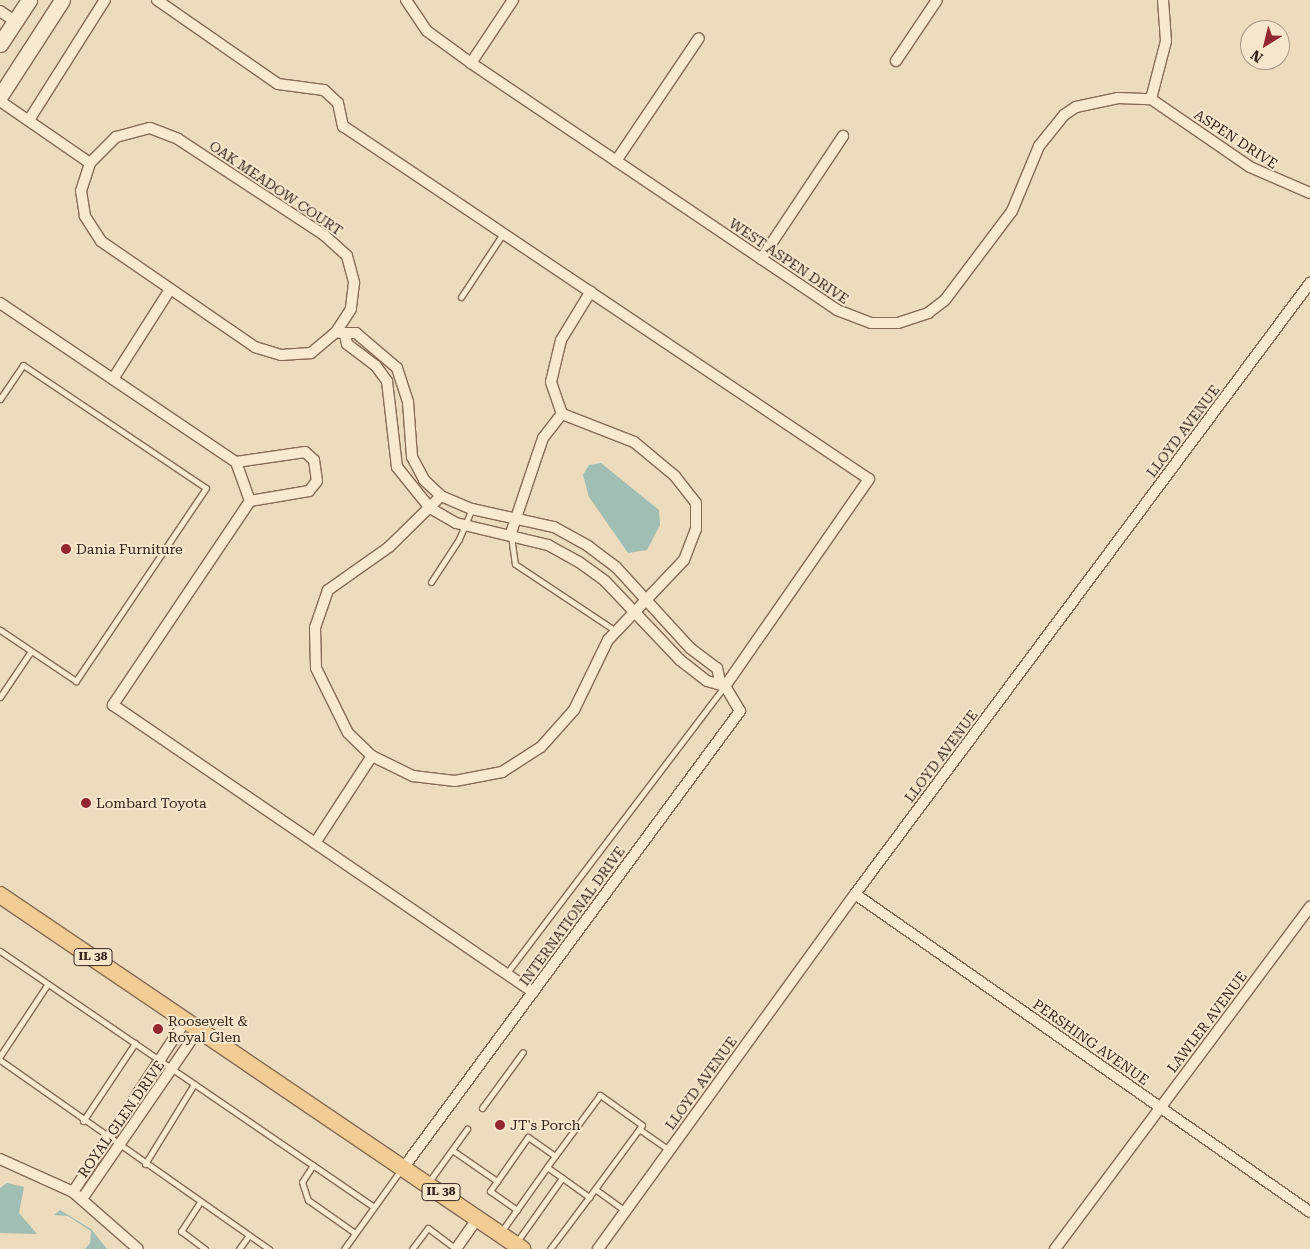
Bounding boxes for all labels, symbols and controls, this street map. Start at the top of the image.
north arrow [1240,20,1290,70]
text: N [1248,47,1266,66]
street label: ASPEN DRIVE [1191,106,1281,172]
street label: OAK MEADOW COURT [206,137,346,239]
street label: WEST ASPEN DRIVE [726,215,852,307]
street label: LLOYD AVENUE [1143,382,1223,480]
place label: Dania Furniture [76,541,183,557]
marker: Dania Furniture [60,543,72,555]
street label: LLOYD AVENUE [901,707,981,805]
place label: Lombard Toyota [96,795,207,811]
marker: Lombard Toyota [80,797,92,809]
street label: INTERNATIONAL DRIVE [516,843,628,989]
road number: IL 38 [73,948,113,966]
street label: LAWLER AVENUE [1163,968,1251,1076]
street label: PERSHING AVENUE [1030,996,1152,1088]
place label: Roosevelt & Royal Glen [168,1013,248,1046]
marker: Roosevelt & Royal Glen [152,1023,164,1035]
street label: LLOYD AVENUE [662,1033,740,1133]
street label: ROYAL GLEN DRIVE [74,1057,168,1181]
place label: JT's Porch [510,1117,581,1133]
marker: JT's Porch [494,1119,506,1131]
road number: IL 38 [421,1182,461,1202]

